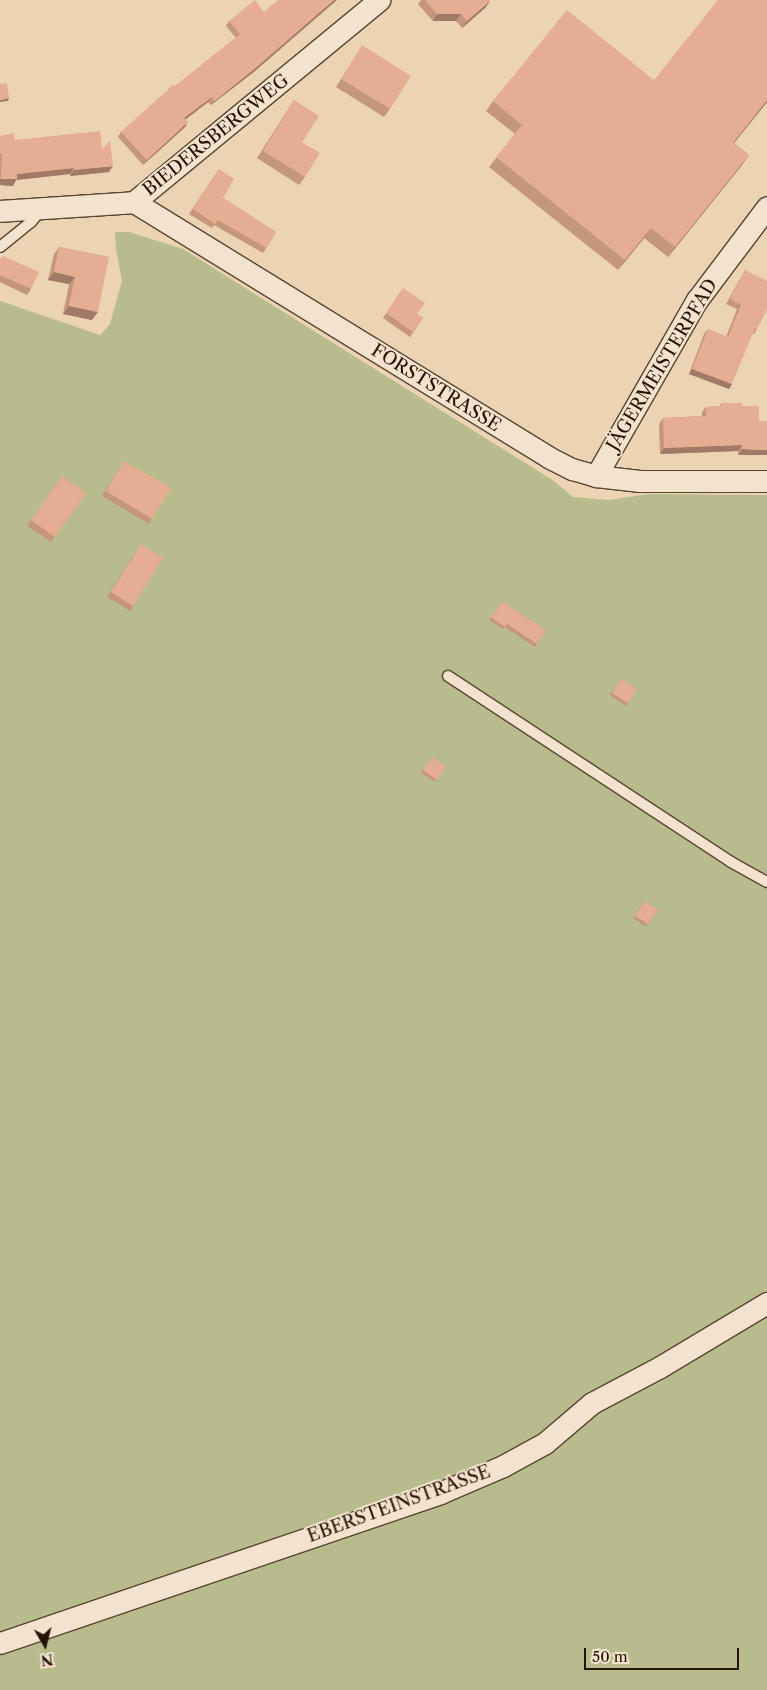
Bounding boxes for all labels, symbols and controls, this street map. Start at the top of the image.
street label: BIEDERSBERGWEG [139,70,293,200]
street label: JÄGERMEISTERPFAD [602,275,722,455]
street label: FORSTSTRASSE [367,339,505,437]
street label: EBERSTEINSTRASSE [304,1461,494,1547]
north arrow [20,1620,70,1670]
scale bar [587,1638,742,1670]
text: 50 m [592,1647,628,1666]
text: N [40,1650,54,1670]

